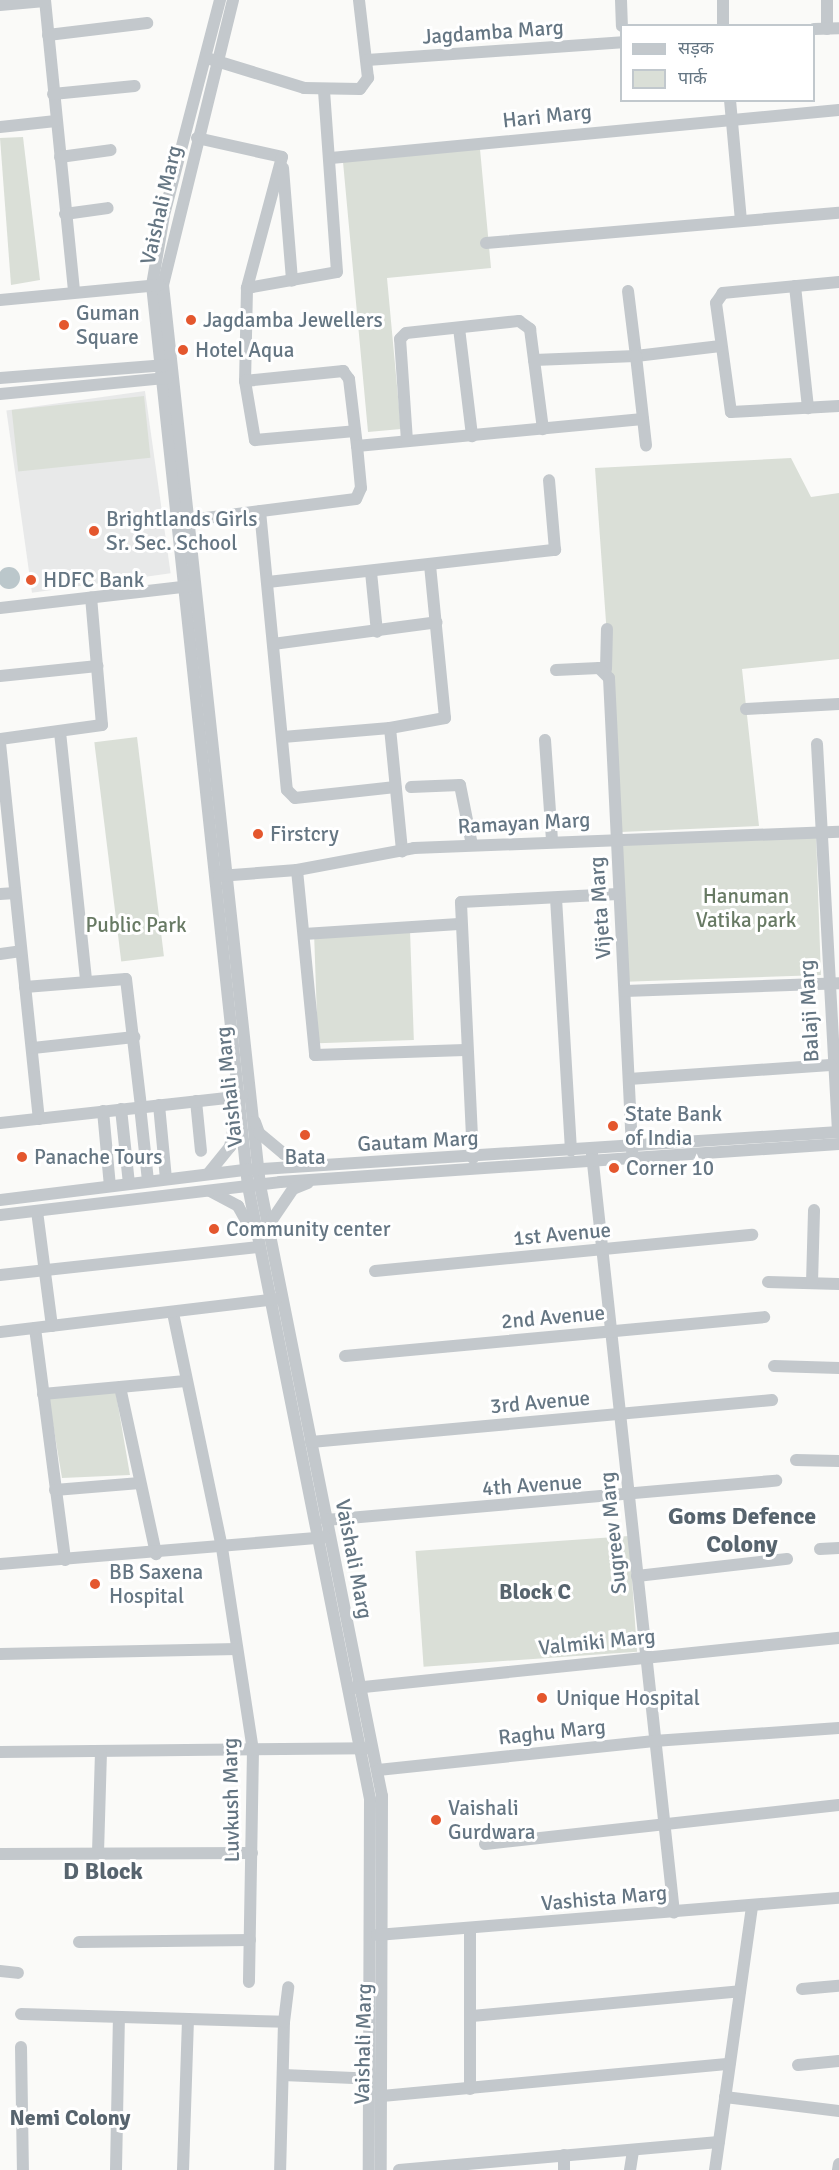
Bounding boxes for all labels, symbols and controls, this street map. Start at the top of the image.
street label: Jagdamba Marg [421,14,565,50]
legend [620,24,815,102]
text: सड़क [678,37,714,59]
text: पार्क [678,67,707,89]
street label: Hari Marg [501,99,593,133]
street label: Vaishali Marg [135,143,187,267]
place label: Guman Square [76,300,140,350]
place label: Jagdamba Jewellers [203,307,383,333]
marker: Jagdamba Jewellers [184,313,198,327]
marker: Guman Square [57,318,71,332]
place label: Hotel Aqua [195,337,294,363]
marker: Hotel Aqua [176,343,190,357]
place label: Brightlands Girls Sr. Sec. School [106,506,258,556]
marker: Brightlands Girls Sr. Sec. School [87,524,101,538]
place label: HDFC Bank [43,567,144,593]
marker: HDFC Bank [24,573,38,587]
street label: Ramayan Marg [457,807,591,839]
place label: Firstcry [270,821,339,847]
marker: Firstcry [251,827,265,841]
street label: Vijeta Marg [584,856,616,960]
park label: Hanuman Vatika park [696,883,796,933]
park label: Public Park [86,912,186,938]
street label: Balaji Marg [794,959,824,1063]
street label: Vaishali Marg [210,1025,248,1149]
place label: State Bank of India [625,1101,722,1151]
marker: State Bank of India [606,1119,620,1133]
street label: Gautam Marg [357,1125,479,1157]
marker: Bata [298,1128,312,1142]
place label: Panache Tours [34,1144,162,1170]
place label: Bata [284,1144,326,1170]
marker: Panache Tours [15,1150,29,1164]
place label: Corner 10 [626,1155,714,1181]
marker: Corner 10 [607,1161,621,1175]
place label: Community center [226,1216,390,1242]
street label: 1st Avenue [512,1217,612,1251]
marker: Community center [207,1222,221,1236]
street label: 2nd Avenue [500,1300,606,1334]
street label: 3rd Avenue [489,1385,591,1419]
street label: 4th Avenue [481,1469,583,1501]
street label: Sugreev Marg [594,1471,632,1595]
street label: Vaishali Marg [330,1497,378,1621]
district label: Goms Defence Colony [668,1503,816,1559]
place label: BB Saxena Hospital [109,1559,203,1609]
marker: BB Saxena Hospital [86,1575,104,1593]
district label: Block C [499,1579,571,1605]
street label: Valmiki Marg [537,1623,657,1661]
place label: Unique Hospital [556,1685,700,1711]
marker: Unique Hospital [533,1689,551,1707]
street label: Raghu Marg [497,1714,607,1750]
street label: Luvkush Marg [217,1737,245,1863]
place label: Vaishali Gurdwara [448,1795,535,1845]
marker: Vaishali Gurdwara [429,1813,443,1827]
district label: D Block [63,1858,143,1886]
street label: Vashista Marg [540,1880,668,1916]
street label: Vaishali Marg [349,1983,377,2105]
district label: Nemi Colony [9,2105,131,2131]

